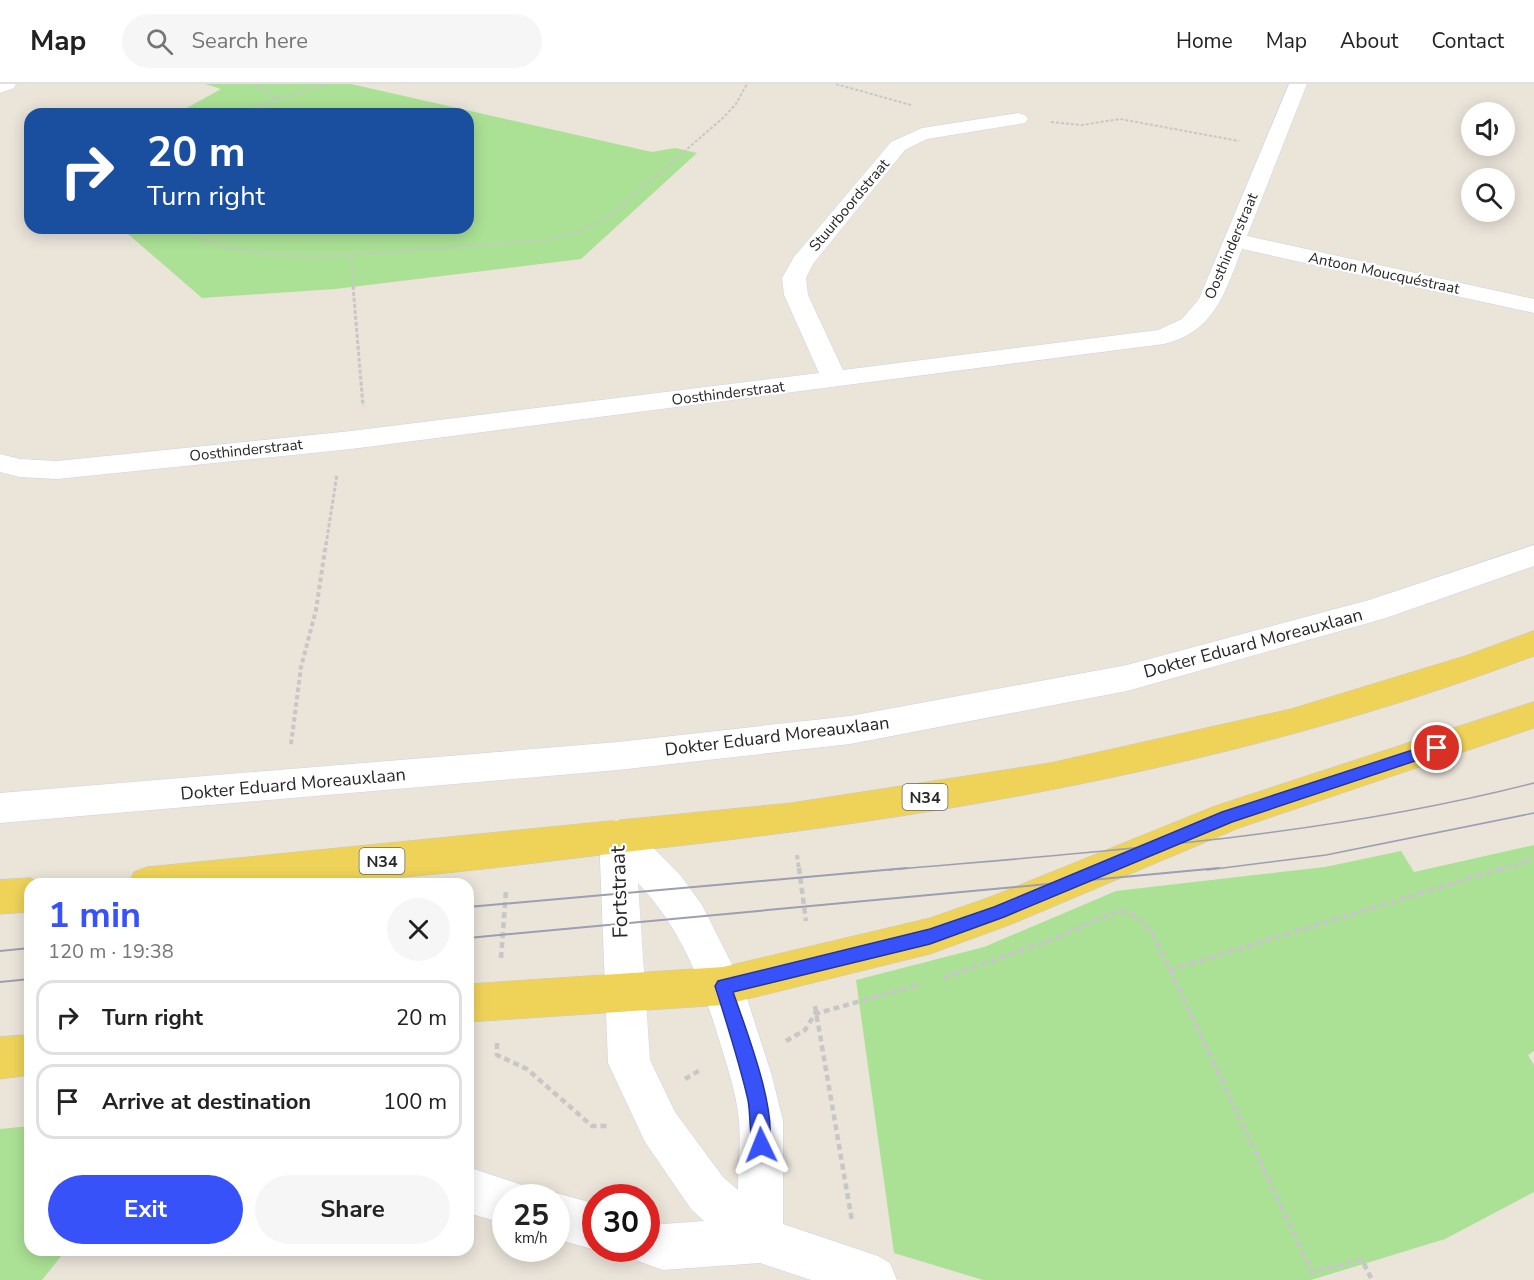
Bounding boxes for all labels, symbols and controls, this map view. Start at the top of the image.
search box [122,14,542,68]
text: Map [30,22,86,60]
icon: search [143,25,176,58]
text: Search here [191,26,308,56]
text: Home [1176,27,1233,55]
text: Map [1266,27,1307,55]
text: About [1340,27,1398,55]
text: Contact [1431,27,1504,55]
map controls [1461,102,1515,222]
button: sound [1461,102,1515,156]
text: 20 m [147,124,246,181]
icon: right [48,132,126,210]
street label: Stuurboordstraat [804,154,894,255]
button: search [1461,168,1515,222]
text: Turn right [147,178,265,215]
street label: Oosthinderstraat [1200,189,1263,302]
street label: Antoon Moucquéstraat [1307,247,1462,299]
street label: Oosthinderstraat [670,376,786,410]
street label: Oosthinderstraat [188,434,304,466]
street label: Dokter Eduard Moreauxlaan [1141,602,1365,684]
street label: Dokter Eduard Moreauxlaan [663,710,891,762]
pin [1411,722,1462,773]
icon: arrive [1420,731,1453,764]
street label: Dokter Eduard Moreauxlaan [179,762,407,806]
road number: N34 [902,784,948,810]
street label: Fortstraat [603,845,635,939]
road number: N34 [360,848,404,874]
text: 1 min [48,891,141,940]
button: close [387,898,450,961]
text: 120 m · 19:38 [48,938,174,965]
icon: right [51,1001,84,1034]
text: Turn right [102,1003,203,1033]
text: 20 m [396,1003,447,1033]
icon: arrive [51,1085,84,1118]
text: Arrive at destination [102,1087,311,1117]
text: 100 m [383,1087,447,1117]
position arrow [729,1113,793,1177]
button: Exit [48,1175,243,1244]
button: Share [255,1175,450,1244]
speed limit sign: 30 [582,1184,660,1262]
text: 25 [513,1195,549,1236]
text: km/h [514,1228,548,1248]

